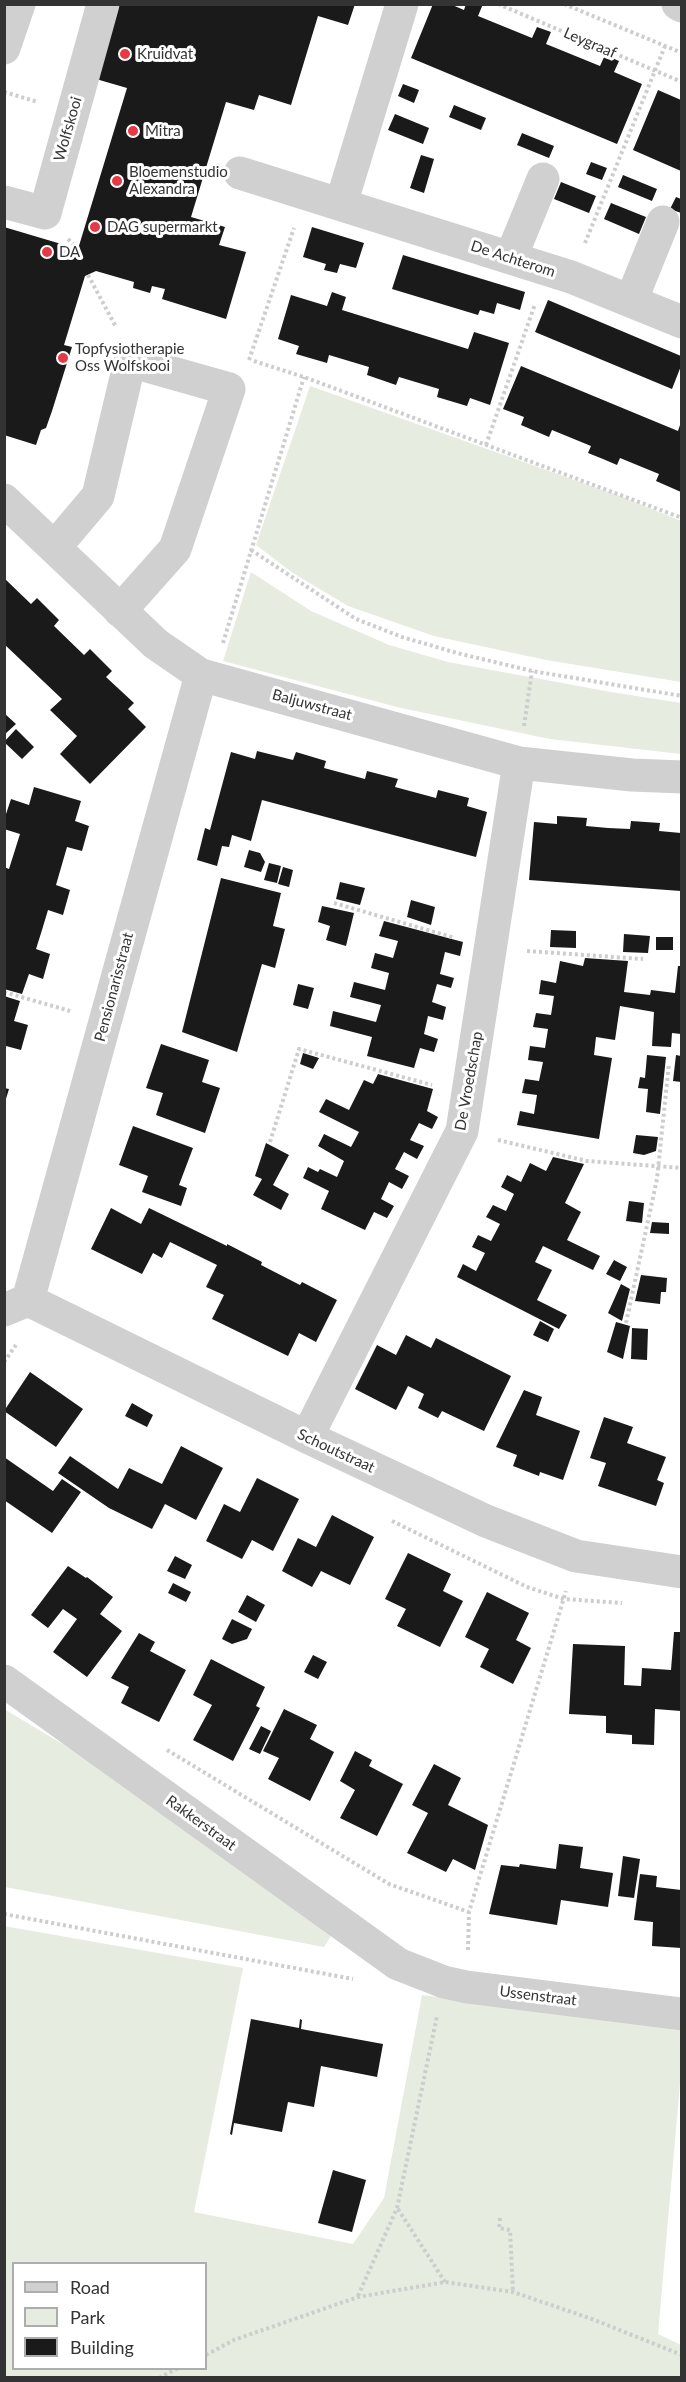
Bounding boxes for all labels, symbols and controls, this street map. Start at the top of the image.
street label: Leygraaf [561,24,619,62]
place label: Kruidvat [137,45,193,63]
marker: Kruidvat [118,47,132,61]
street label: Wolfskooi [50,95,86,163]
place label: Mitra [145,122,181,140]
marker: Mitra [126,124,140,138]
place label: Bloemenstudio Alexandra [129,163,228,198]
marker: Bloemenstudio Alexandra [110,174,124,188]
place label: DAG supermarkt [107,218,218,236]
marker: DAG supermarkt [88,220,102,234]
street label: De Achterom [469,237,557,281]
place label: DA [59,243,80,261]
marker: DA [40,245,54,259]
place label: Topfysiotherapie Oss Wolfskooi [75,340,185,375]
marker: Topfysiotherapie Oss Wolfskooi [56,351,70,365]
street label: Baljuwstraat [270,686,354,724]
street label: Pensionarisstraat [91,930,137,1044]
street label: De Vroedschap [451,1030,487,1132]
street label: Schoutstraat [294,1425,378,1477]
street label: Rakkerstraat [162,1792,240,1854]
street label: Ussenstraat [499,1982,577,2010]
legend [12,2262,207,2370]
text: Road [70,2276,110,2298]
text: Park [70,2306,105,2328]
text: Building [70,2336,134,2358]

